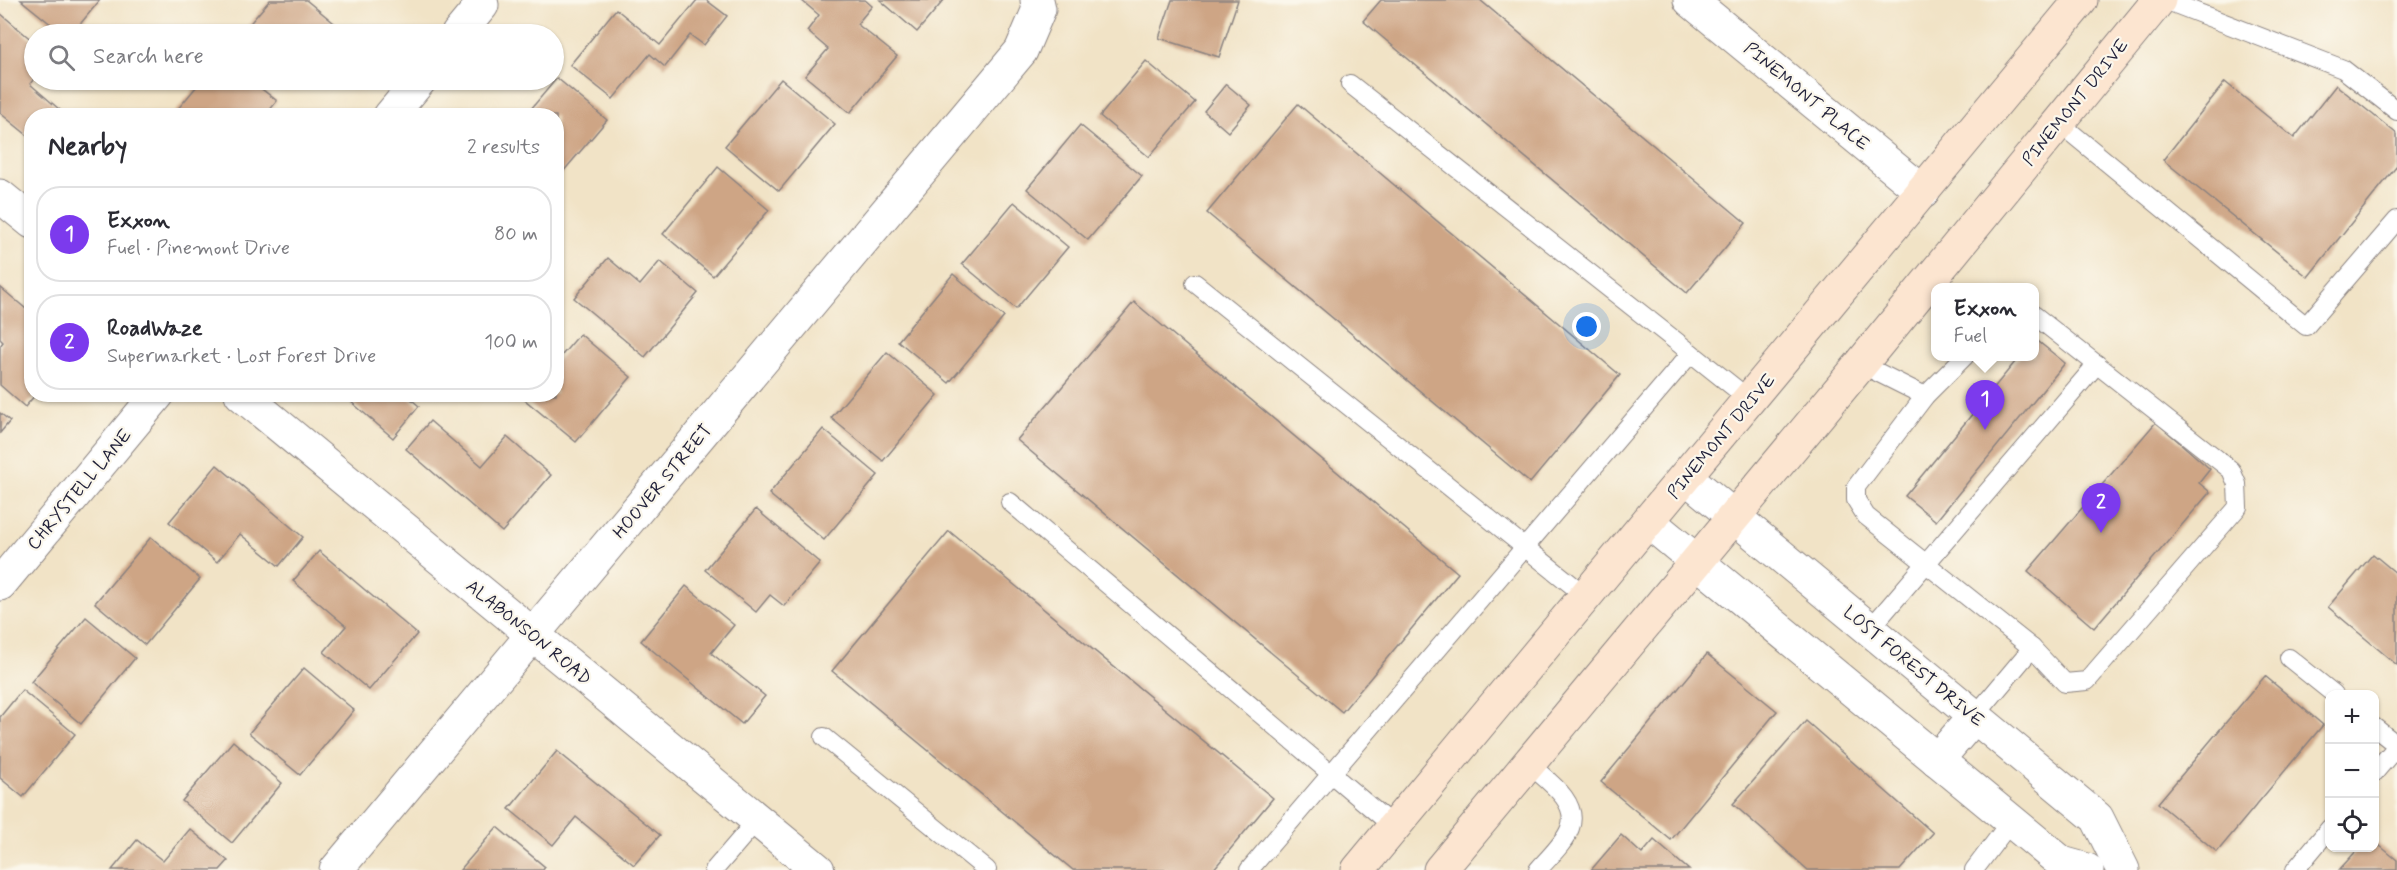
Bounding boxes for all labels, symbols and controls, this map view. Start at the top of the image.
search box [24,24,564,90]
street label: PINEMONT DRIVE [2017,34,2135,171]
street label: PINEMONT PLACE [1738,37,1874,157]
icon: search [45,41,78,74]
text: Search here [93,43,204,71]
text: Nearby [48,130,127,164]
text: 2 results [467,134,540,161]
text: Exxon [107,207,170,235]
text: 1 [65,221,74,248]
text: 80 m [494,221,538,248]
text: Fuel · Pinemont Drive [107,235,290,262]
popup [1931,283,2039,361]
text: Exxon [1954,295,2016,323]
your location [1572,312,1601,341]
text: RoadWaze [107,315,203,343]
text: Fuel [1954,323,1987,350]
text: 2 [65,329,74,356]
text: 100 m [484,329,538,356]
text: Supermarket · Lost Forest Drive [107,343,376,370]
street label: PINEMONT DRIVE [1662,369,1781,504]
pin: 1 [1966,380,2004,430]
street label: HOOVER STREET [608,419,718,544]
street label: CHRYSTELL LANE [22,424,138,555]
pin: 2 [2082,484,2120,533]
street label: ALABONSON ROAD [461,575,596,691]
street label: LOST FOREST DRIVE [1838,601,1989,733]
map controls [2325,690,2379,852]
button: + [2325,690,2379,744]
button: − [2325,744,2379,798]
button: locate [2325,798,2379,852]

